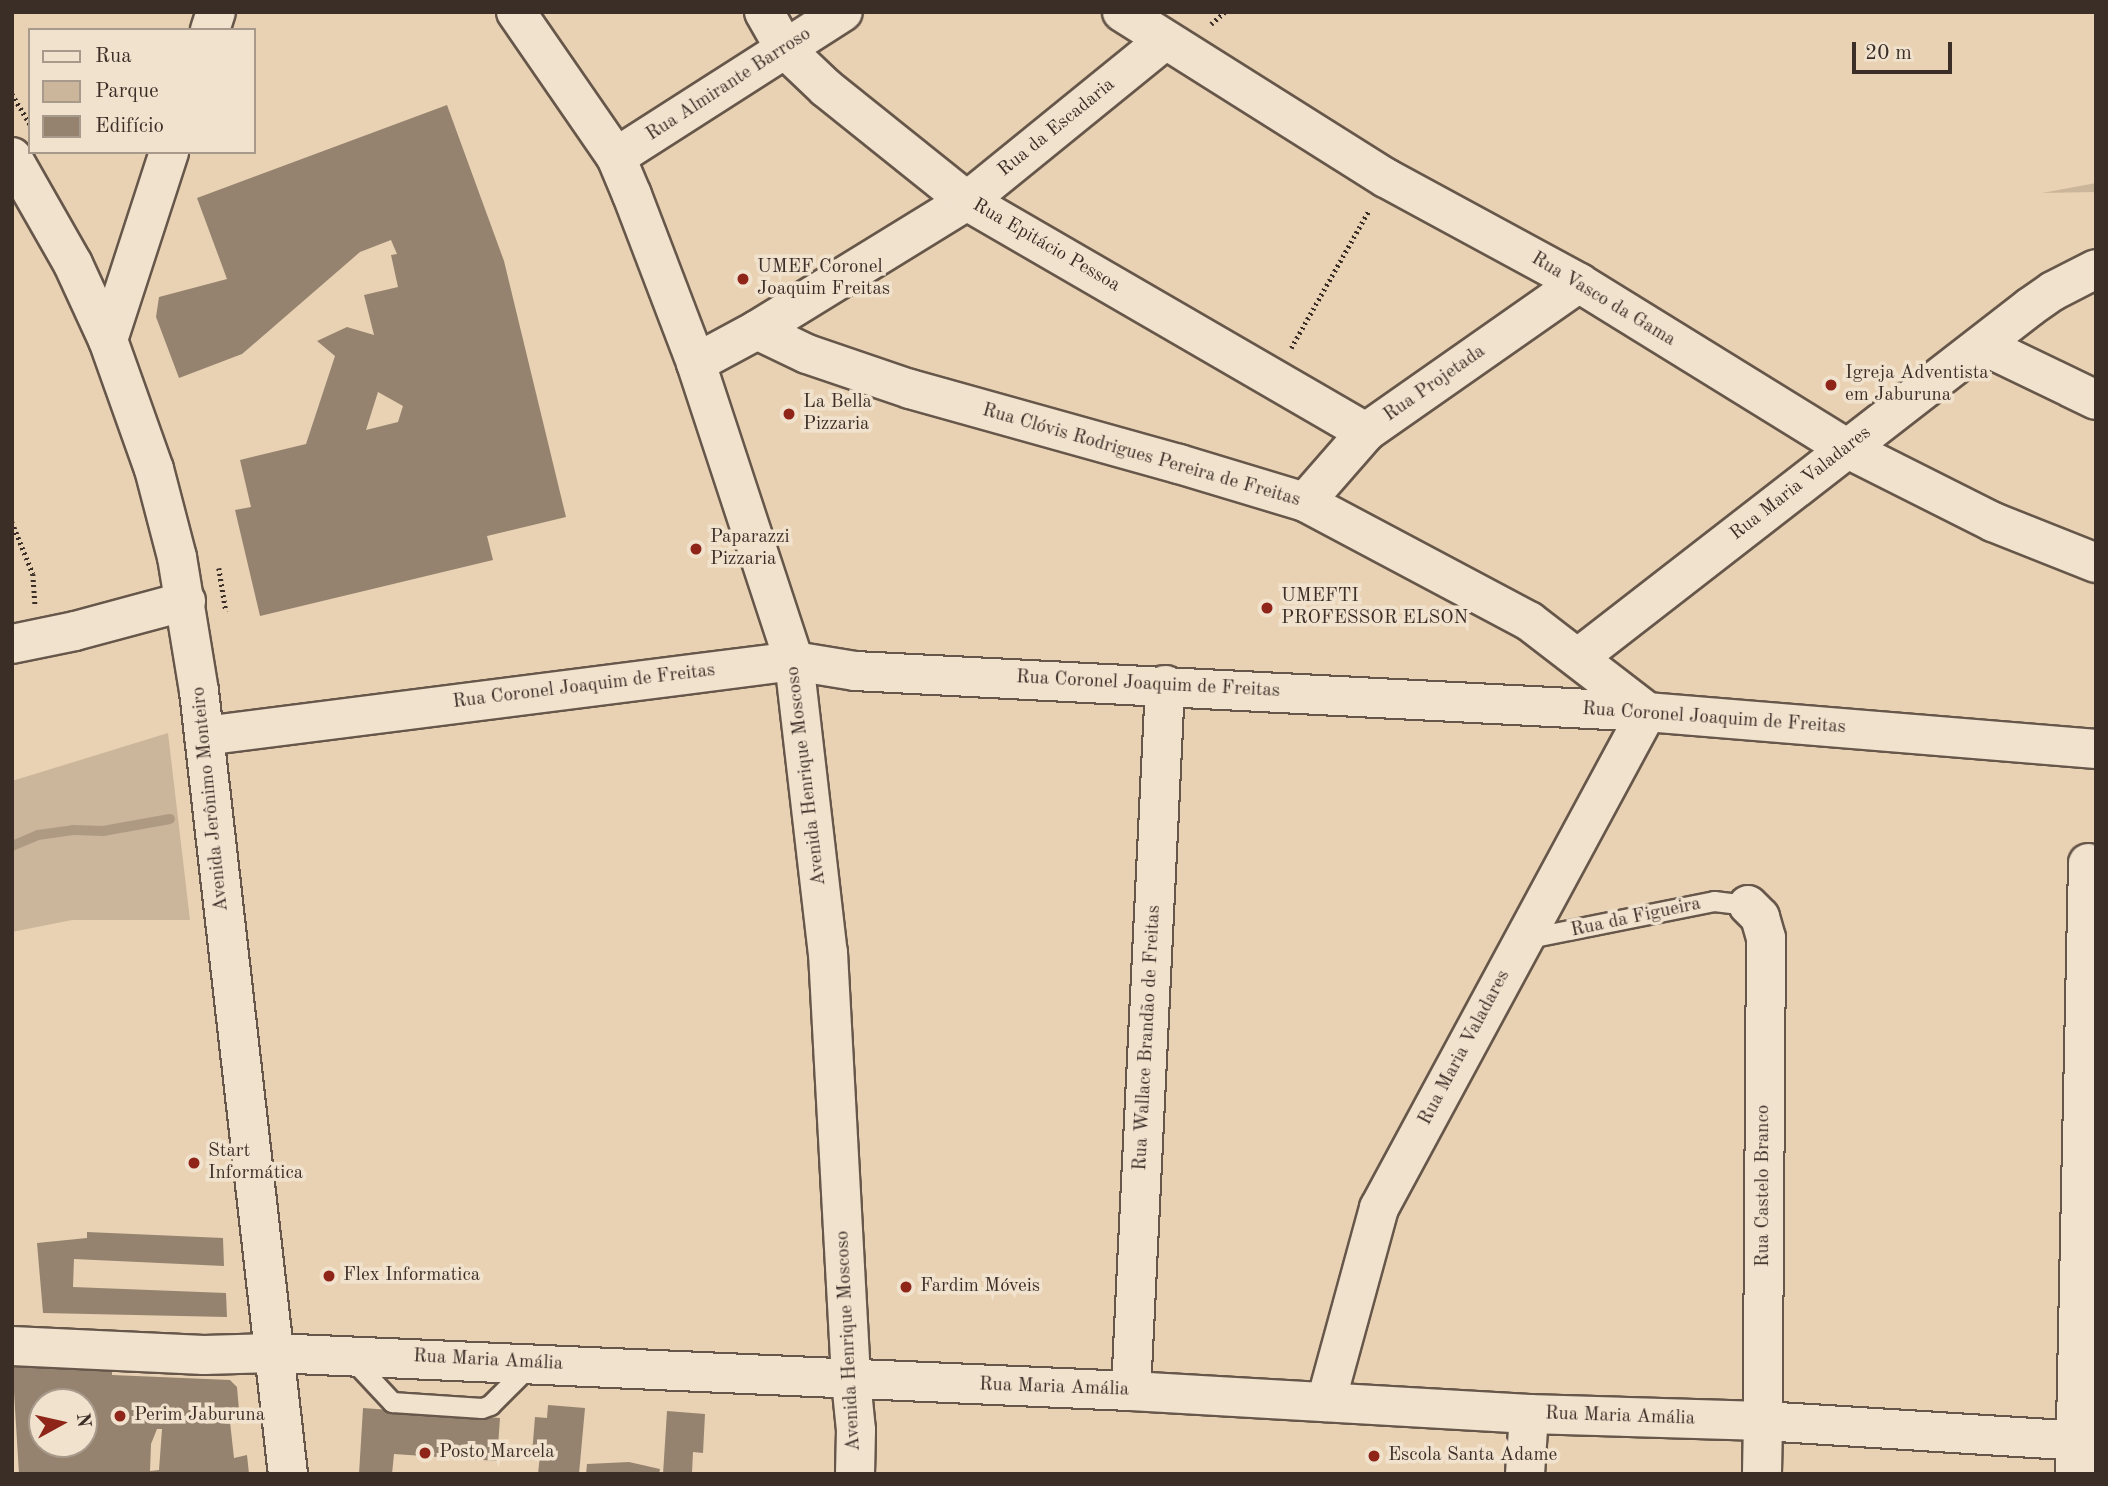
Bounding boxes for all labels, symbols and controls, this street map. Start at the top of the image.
street label: Rua Almirante Barroso [642,23,816,147]
legend [28,28,256,154]
scale bar [1856,28,1956,72]
text: 20 m [1865,43,1912,64]
text: Rua [95,46,132,67]
street label: Rua da Escadaria [994,74,1120,182]
text: Parque [95,81,159,102]
text: Edifício [95,116,164,137]
street label: Rua Epitácio Pessoa [968,194,1124,298]
street label: Rua Vasco da Gama [1527,248,1679,352]
place label: UMEF Coronel Joaquim Freitas [757,257,890,301]
marker: UMEF Coronel Joaquim Freitas [735,271,751,287]
street label: Rua Projetada [1380,341,1490,427]
place label: Igreja Adventista em Jaburuna [1845,363,1989,407]
marker: Igreja Adventista em Jaburuna [1823,377,1839,393]
place label: La Bella Pizzaria [803,392,872,436]
street label: Rua Clóvis Rodrigues Pereira de Freitas [979,400,1303,512]
marker: La Bella Pizzaria [781,406,797,422]
street label: Rua Maria Valadares [1726,422,1876,546]
place label: Paparazzi Pizzaria [710,527,790,571]
marker: Paparazzi Pizzaria [688,541,704,557]
place label: UMEFTI PROFESSOR ELSON [1281,586,1468,630]
marker: UMEFTI PROFESSOR ELSON [1259,600,1275,616]
street label: Rua Coronel Joaquim de Freitas [451,660,717,714]
street label: Avenida Henrique Moscoso [782,665,832,887]
street label: Rua Coronel Joaquim de Freitas [1015,667,1281,703]
street label: Avenida Jerônimo Monteiro [188,685,234,913]
street label: Rua Coronel Joaquim de Freitas [1581,698,1847,740]
street label: Rua da Figueira [1569,893,1703,943]
street label: Rua Wallace Brandão de Freitas [1130,905,1166,1171]
street label: Rua Maria Valadares [1414,966,1516,1130]
street label: Rua Castelo Branco [1753,1105,1775,1267]
place label: Start Informática [208,1141,303,1185]
marker: Start Informática [186,1155,202,1171]
street label: Avenida Henrique Moscoso [832,1230,866,1452]
place label: Flex Informatica [343,1265,480,1287]
marker: Flex Informatica [321,1268,337,1284]
place label: Fardim Móveis [920,1276,1040,1298]
marker: Fardim Móveis [898,1279,914,1295]
street label: Rua Maria Amália [412,1346,564,1376]
street label: Rua Maria Amália [979,1374,1129,1402]
north arrow [28,1388,98,1458]
street label: Rua Maria Amália [1545,1403,1695,1431]
place label: Perim Jaburuna [134,1405,265,1427]
marker: Perim Jaburuna [112,1408,128,1424]
text: N [72,1412,93,1429]
place label: Posto Marcela [439,1442,555,1464]
marker: Posto Marcela [417,1445,433,1461]
place label: Escola Santa Adame [1388,1445,1557,1467]
marker: Escola Santa Adame [1366,1448,1382,1464]

